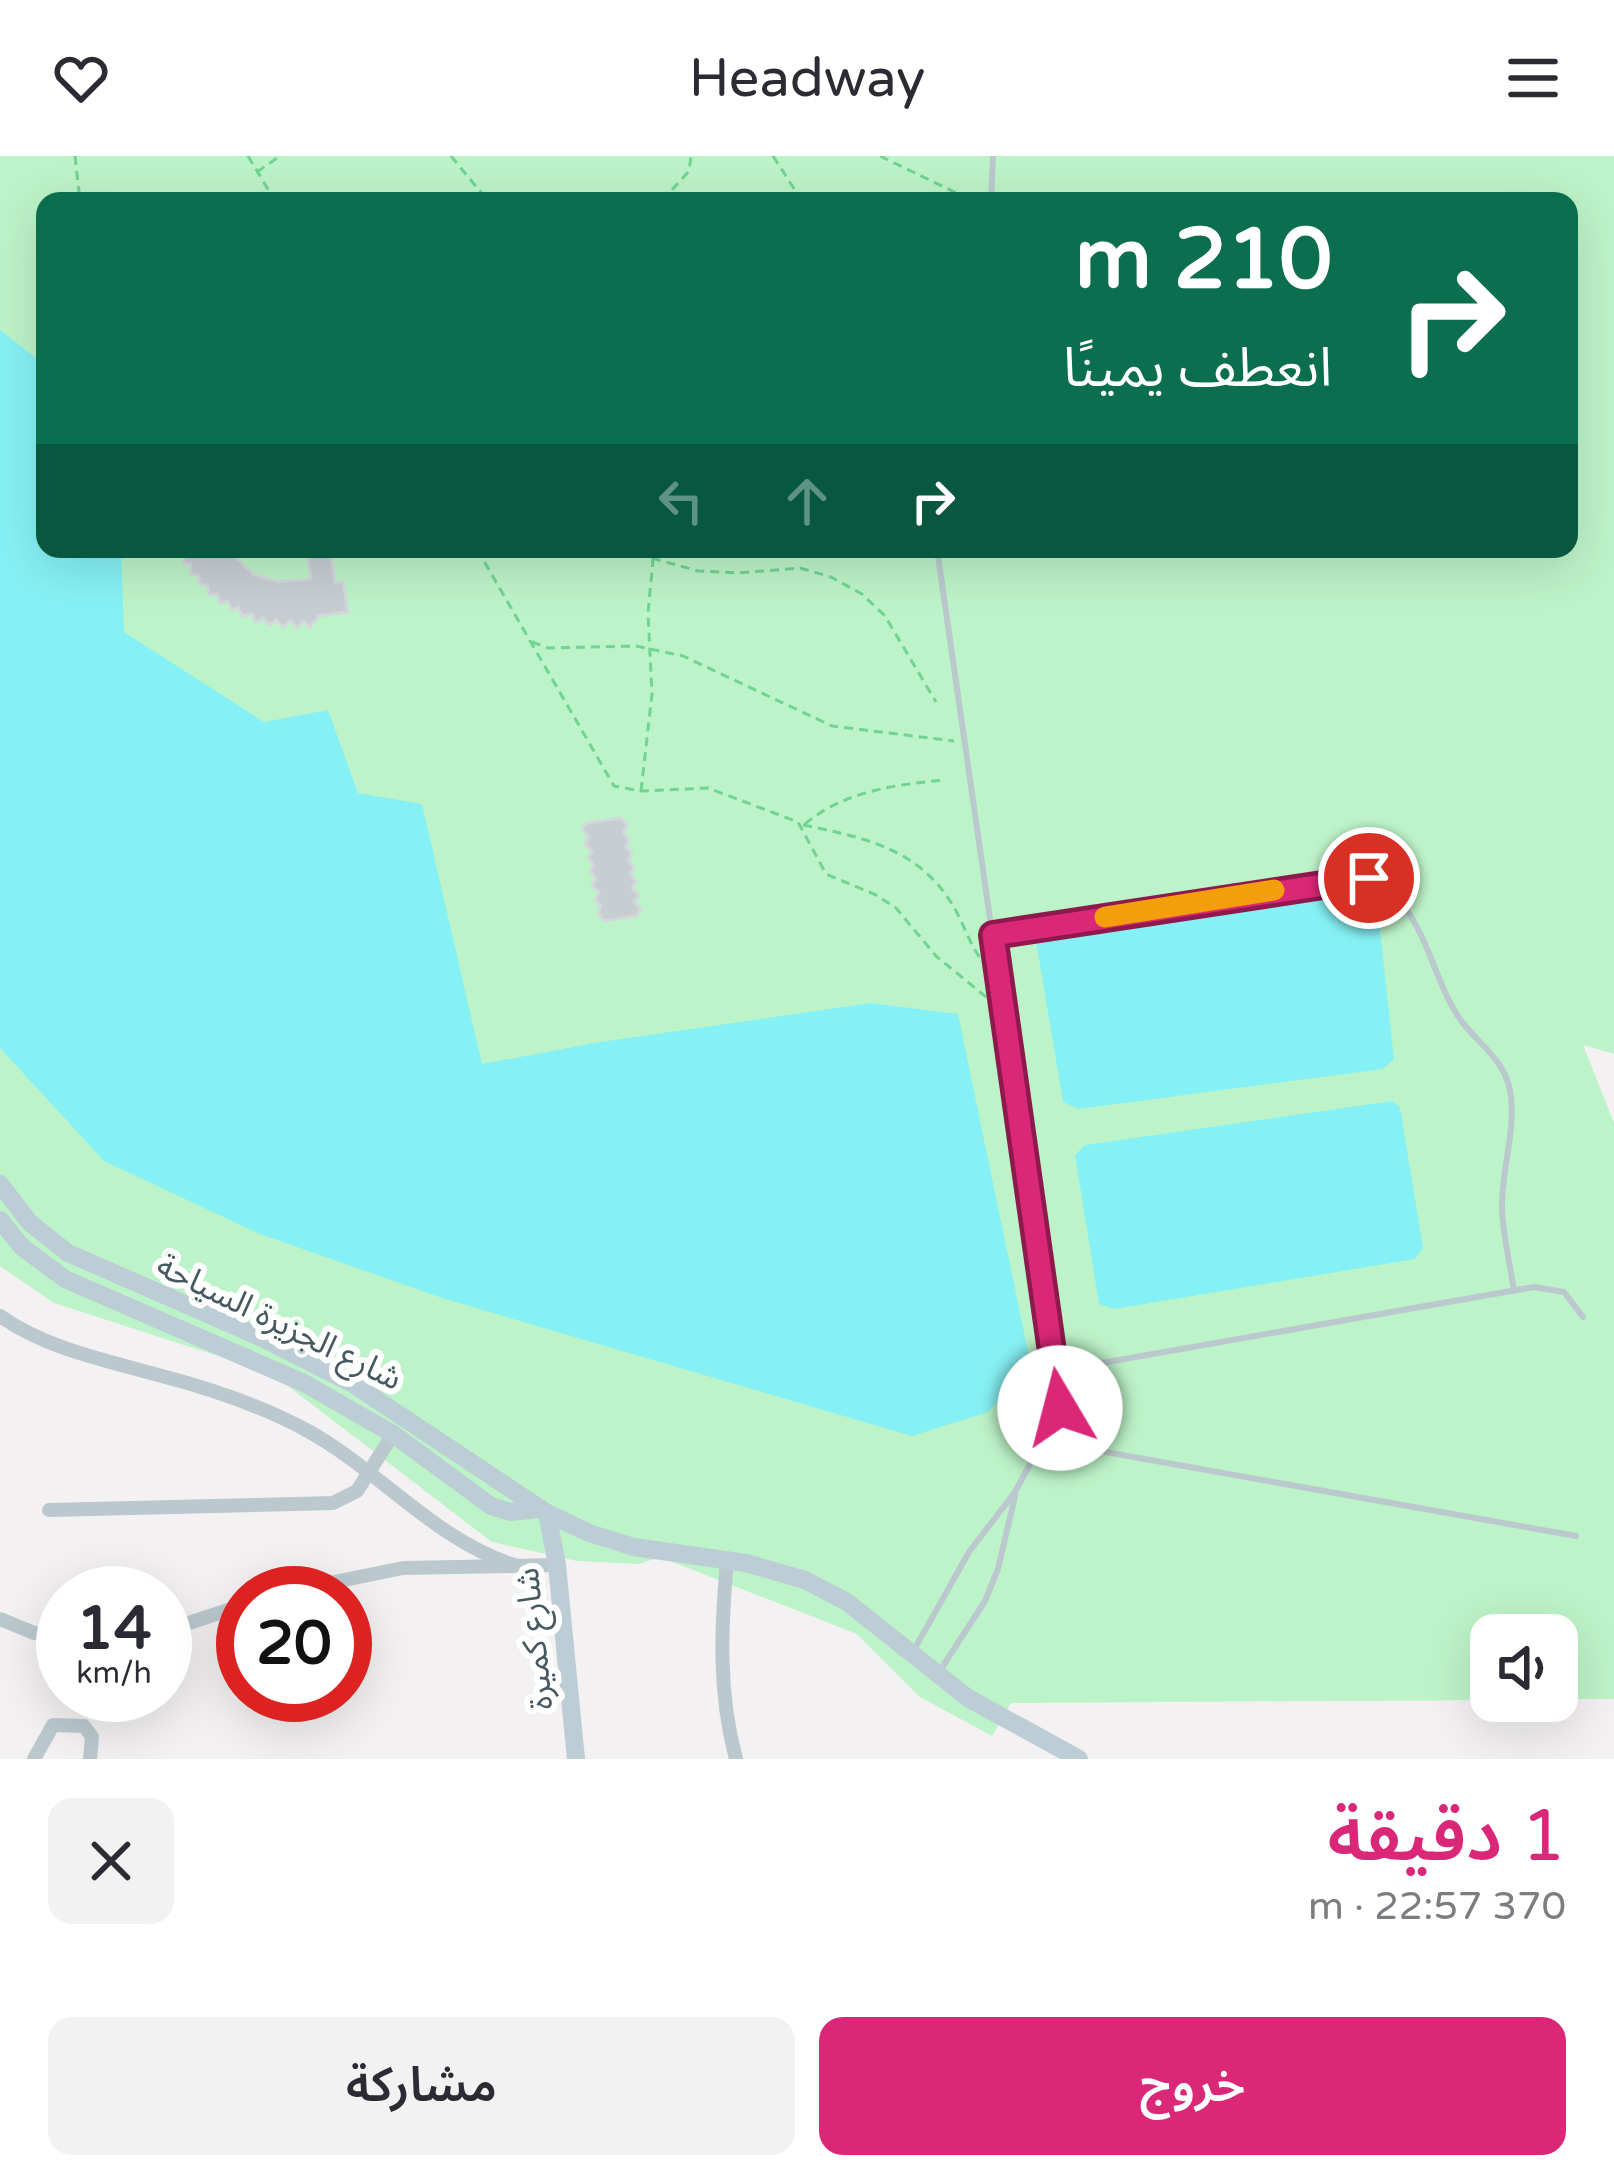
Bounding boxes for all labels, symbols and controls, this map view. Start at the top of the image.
icon: heart [48,45,114,111]
icon: menu [1500,45,1566,111]
text: Headway [689,46,925,111]
text: 210 m [1075,210,1332,311]
icon: right [1374,240,1530,396]
text: انعطف يمينًا [1063,336,1332,401]
icon: left [648,468,714,534]
icon: ahead [774,468,840,534]
icon: right [900,468,966,534]
pin [1318,827,1420,929]
icon: arrive [1336,845,1402,911]
street label: شارع الجزيرة السياحة [149,1246,408,1402]
position arrow [997,1345,1123,1471]
street label: شارع كميرة [508,1565,565,1712]
speed limit sign: 20 [216,1566,372,1722]
text: 14 [76,1593,152,1665]
map controls [1470,1614,1578,1722]
button: sound [1470,1614,1578,1722]
text: km/h [76,1655,152,1692]
text: 1 دقيقة [1327,1794,1566,1881]
button: close [48,1798,174,1924]
text: 370 m · 22:57 [1308,1883,1566,1930]
button: مشاركة [48,2017,795,2155]
button: خروج [819,2017,1566,2155]

